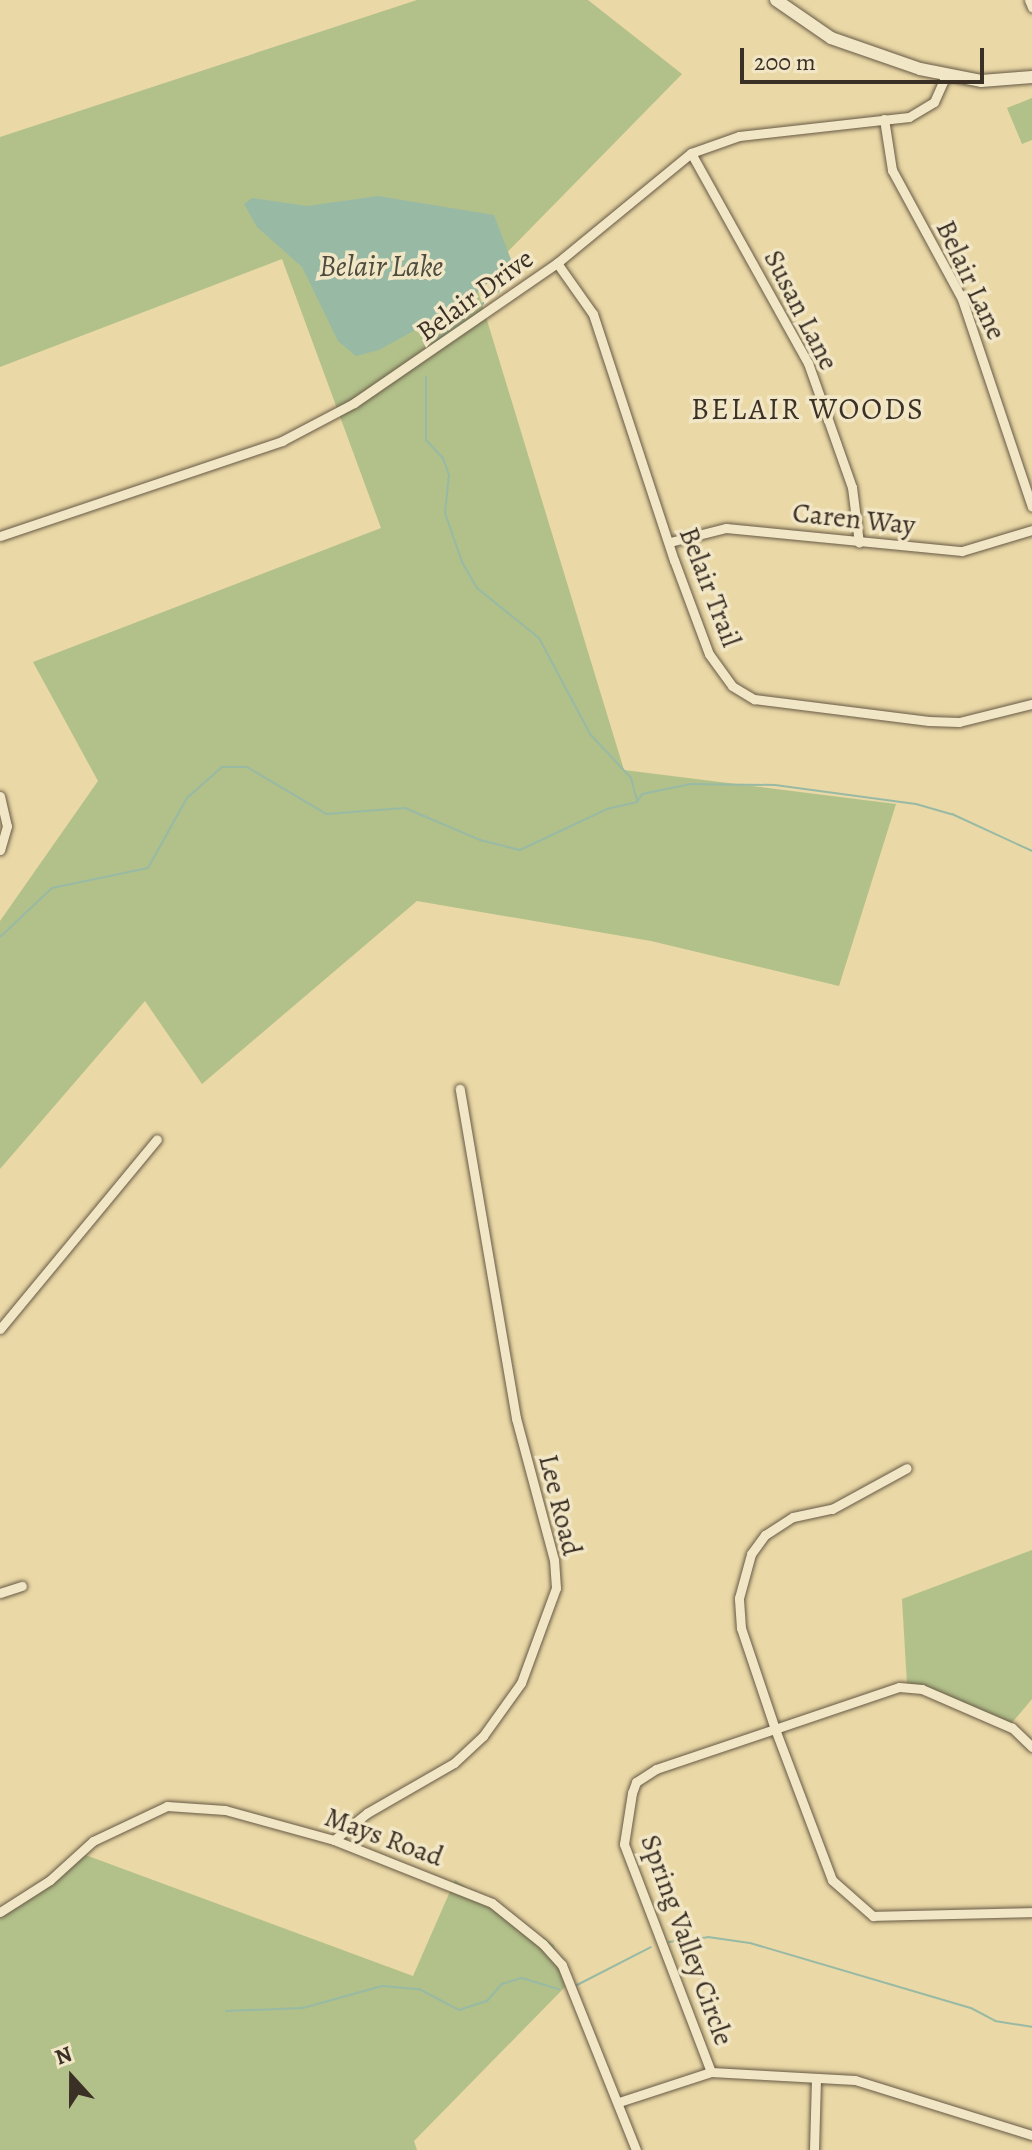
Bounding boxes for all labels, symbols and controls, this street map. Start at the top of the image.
scale bar [744,32,988,82]
text: 200 m [754,46,816,78]
street label: Belair Lane [929,215,1013,345]
street label: Belair Drive [410,241,540,349]
street label: Susan Lane [756,244,846,376]
water label: Belair Lake [319,248,443,284]
district label: BELAIR WOODS [691,391,925,427]
street label: Caren Way [791,496,917,542]
street label: Belair Trail [672,522,748,652]
street label: Lee Road [531,1451,589,1559]
street label: Mays Road [320,1800,448,1874]
street label: Spring Valley Circle [633,1830,741,2050]
north arrow [32,2038,112,2118]
text: N [51,2039,76,2072]

